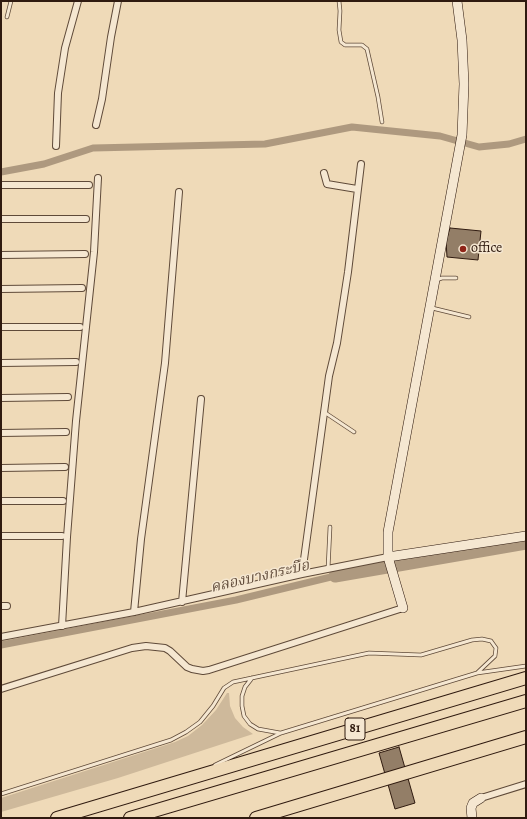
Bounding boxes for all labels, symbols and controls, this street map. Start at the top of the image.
place label: office [471,241,502,257]
marker: office [458,244,468,254]
water label: คลองบางกระบือ [209,557,311,597]
road number: 81 [345,718,365,740]

